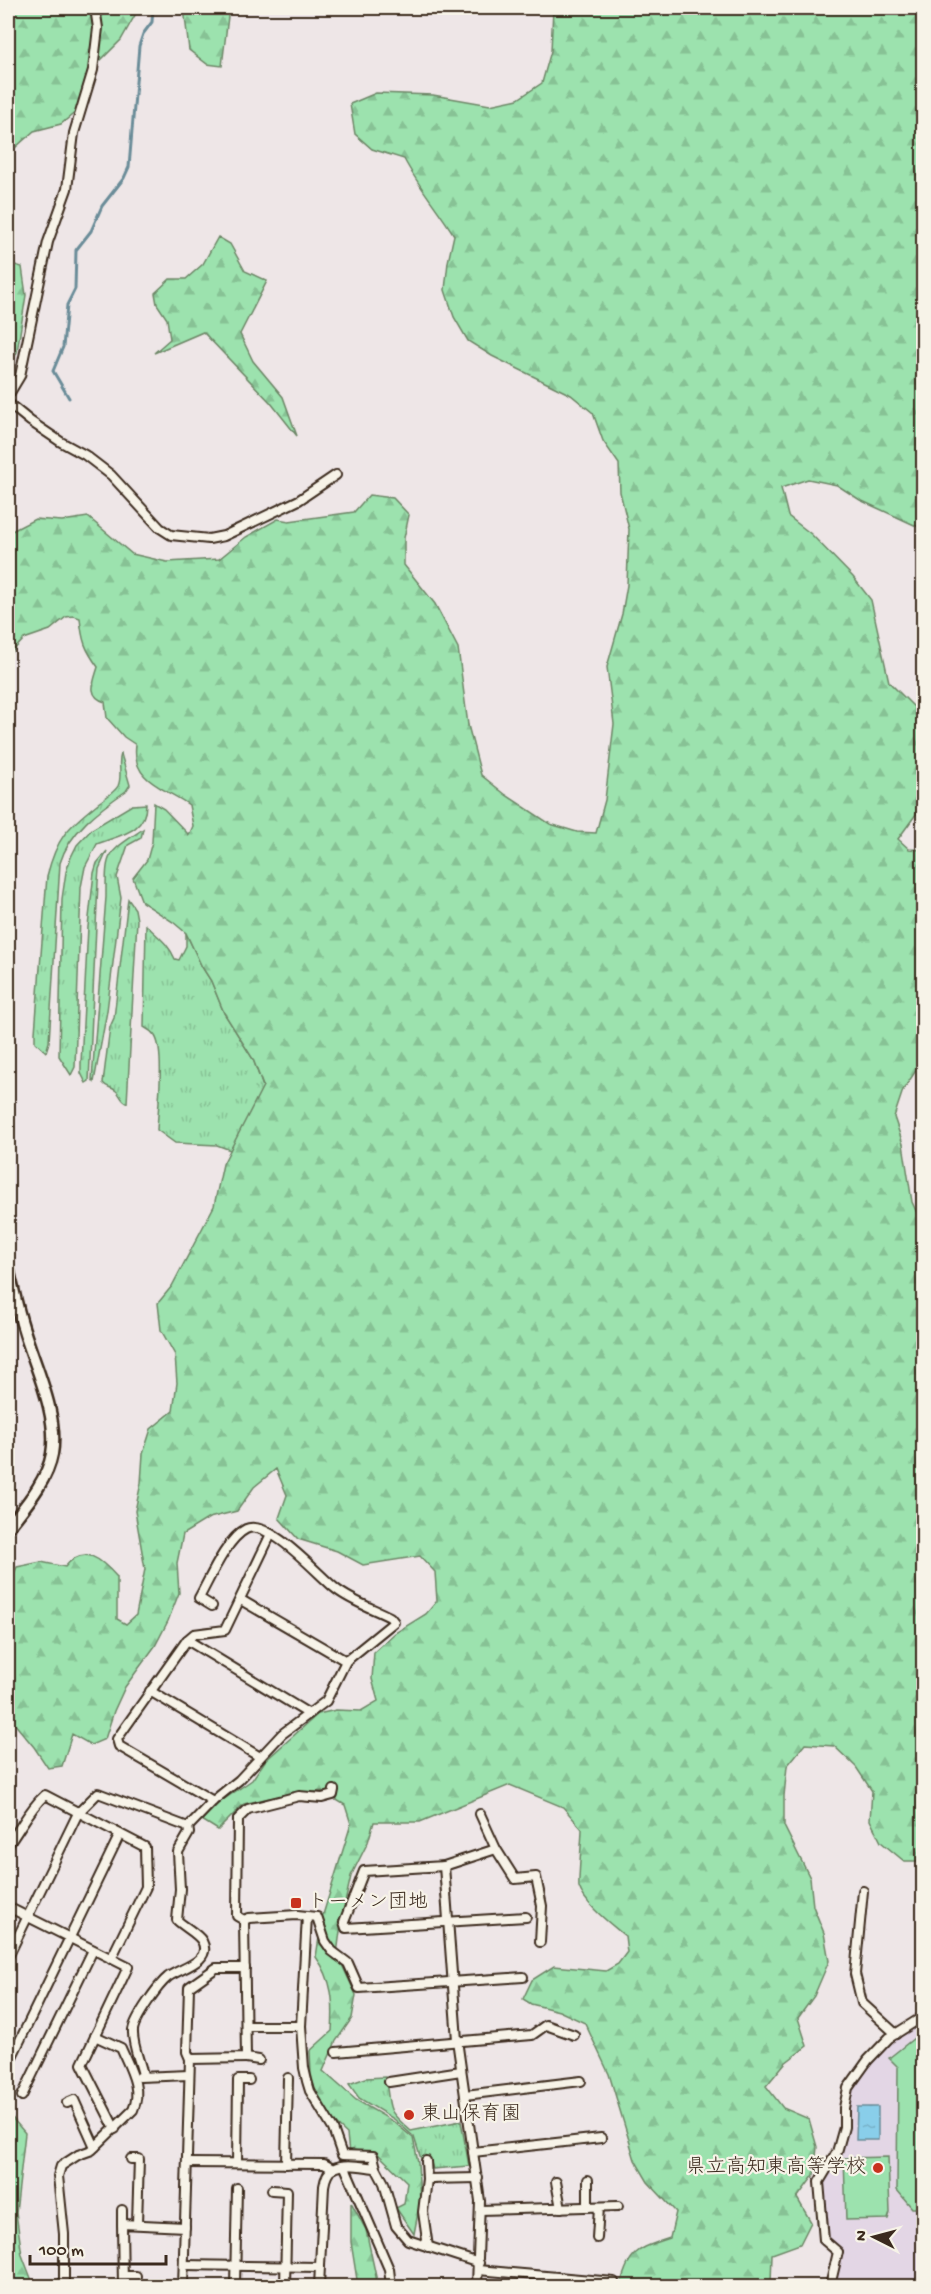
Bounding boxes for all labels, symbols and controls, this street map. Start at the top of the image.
place label: トーメン団地 [308,1891,428,1915]
marker: トーメン団地 [289,1896,303,1910]
place label: 東山保育園 [421,2102,521,2127]
marker: 東山保育園 [402,2108,416,2122]
place label: 県立高知東高等学校 [686,2155,866,2180]
marker: 県立高知東高等学校 [871,2161,885,2175]
north arrow [844,2207,904,2267]
scale bar [30,2228,166,2266]
text: N [853,2229,873,2242]
text: 100 m [38,2241,84,2262]

